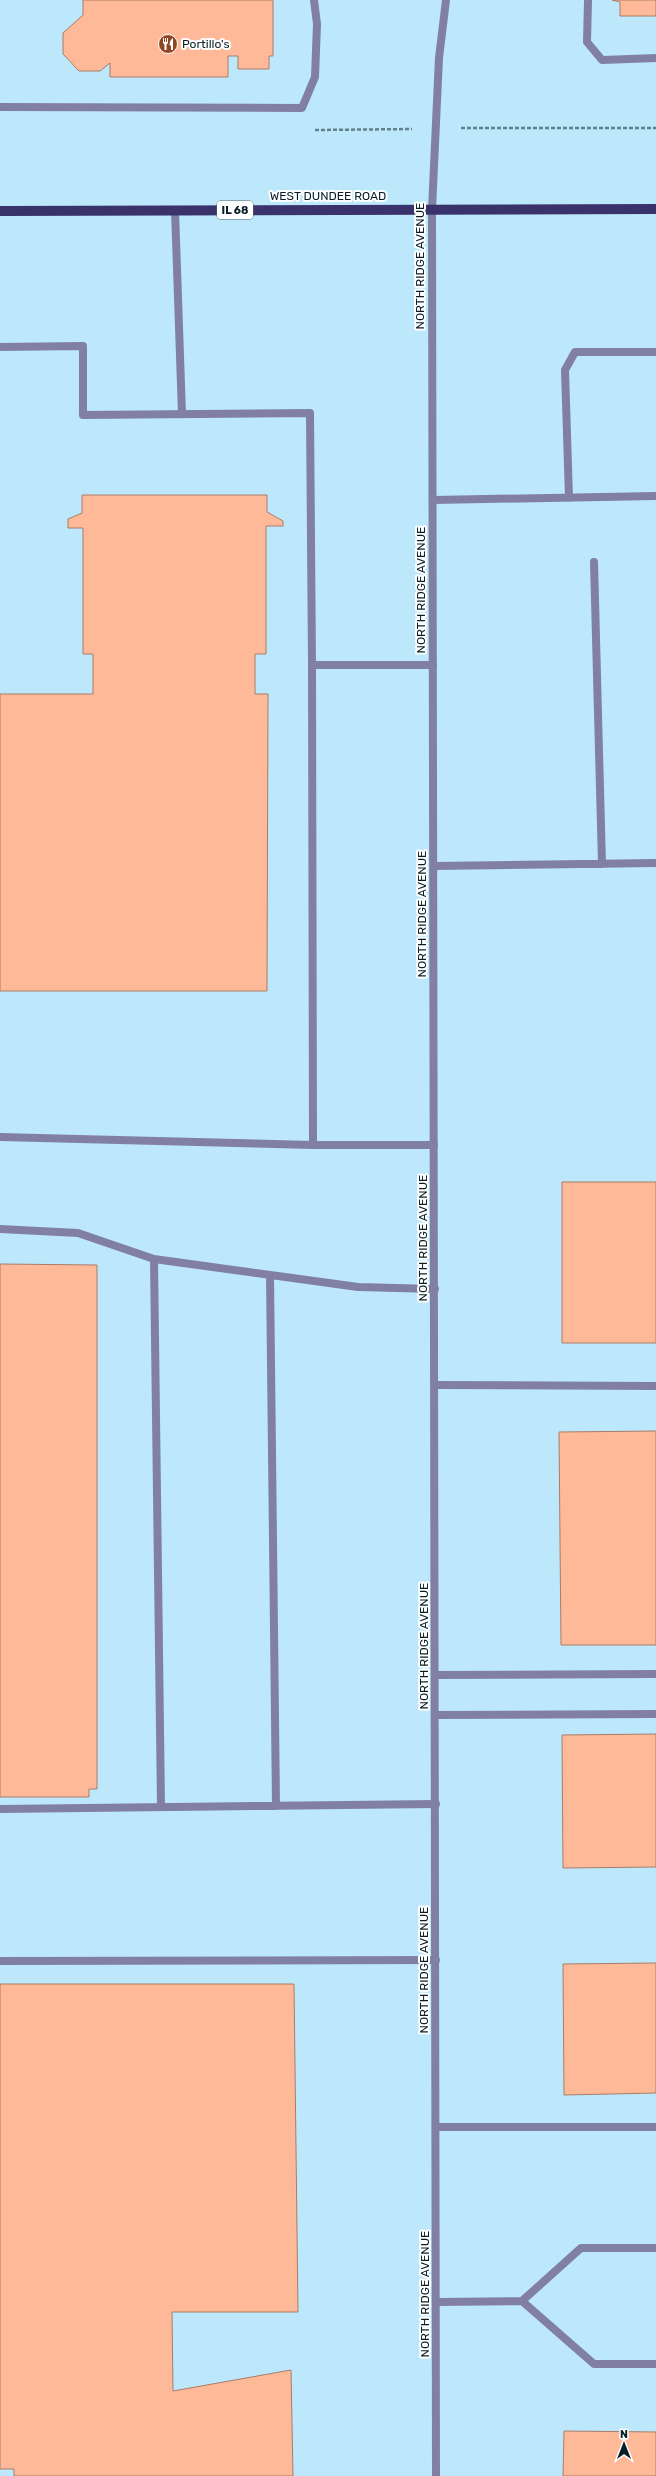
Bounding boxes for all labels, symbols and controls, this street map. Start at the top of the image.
restaurant icon: Portillo's [157,33,179,55]
place label: Portillo's [182,37,230,51]
street label: WEST DUNDEE ROAD [270,189,386,203]
road number: IL 68 [217,201,253,219]
street label: NORTH RIDGE AVENUE [413,203,427,329]
street label: NORTH RIDGE AVENUE [414,527,428,653]
street label: NORTH RIDGE AVENUE [415,851,429,977]
street label: NORTH RIDGE AVENUE [416,1175,430,1301]
street label: NORTH RIDGE AVENUE [417,1583,431,1709]
street label: NORTH RIDGE AVENUE [417,1907,431,2033]
street label: NORTH RIDGE AVENUE [418,2231,432,2357]
north arrow [604,2424,644,2464]
text: N [620,2428,628,2441]

